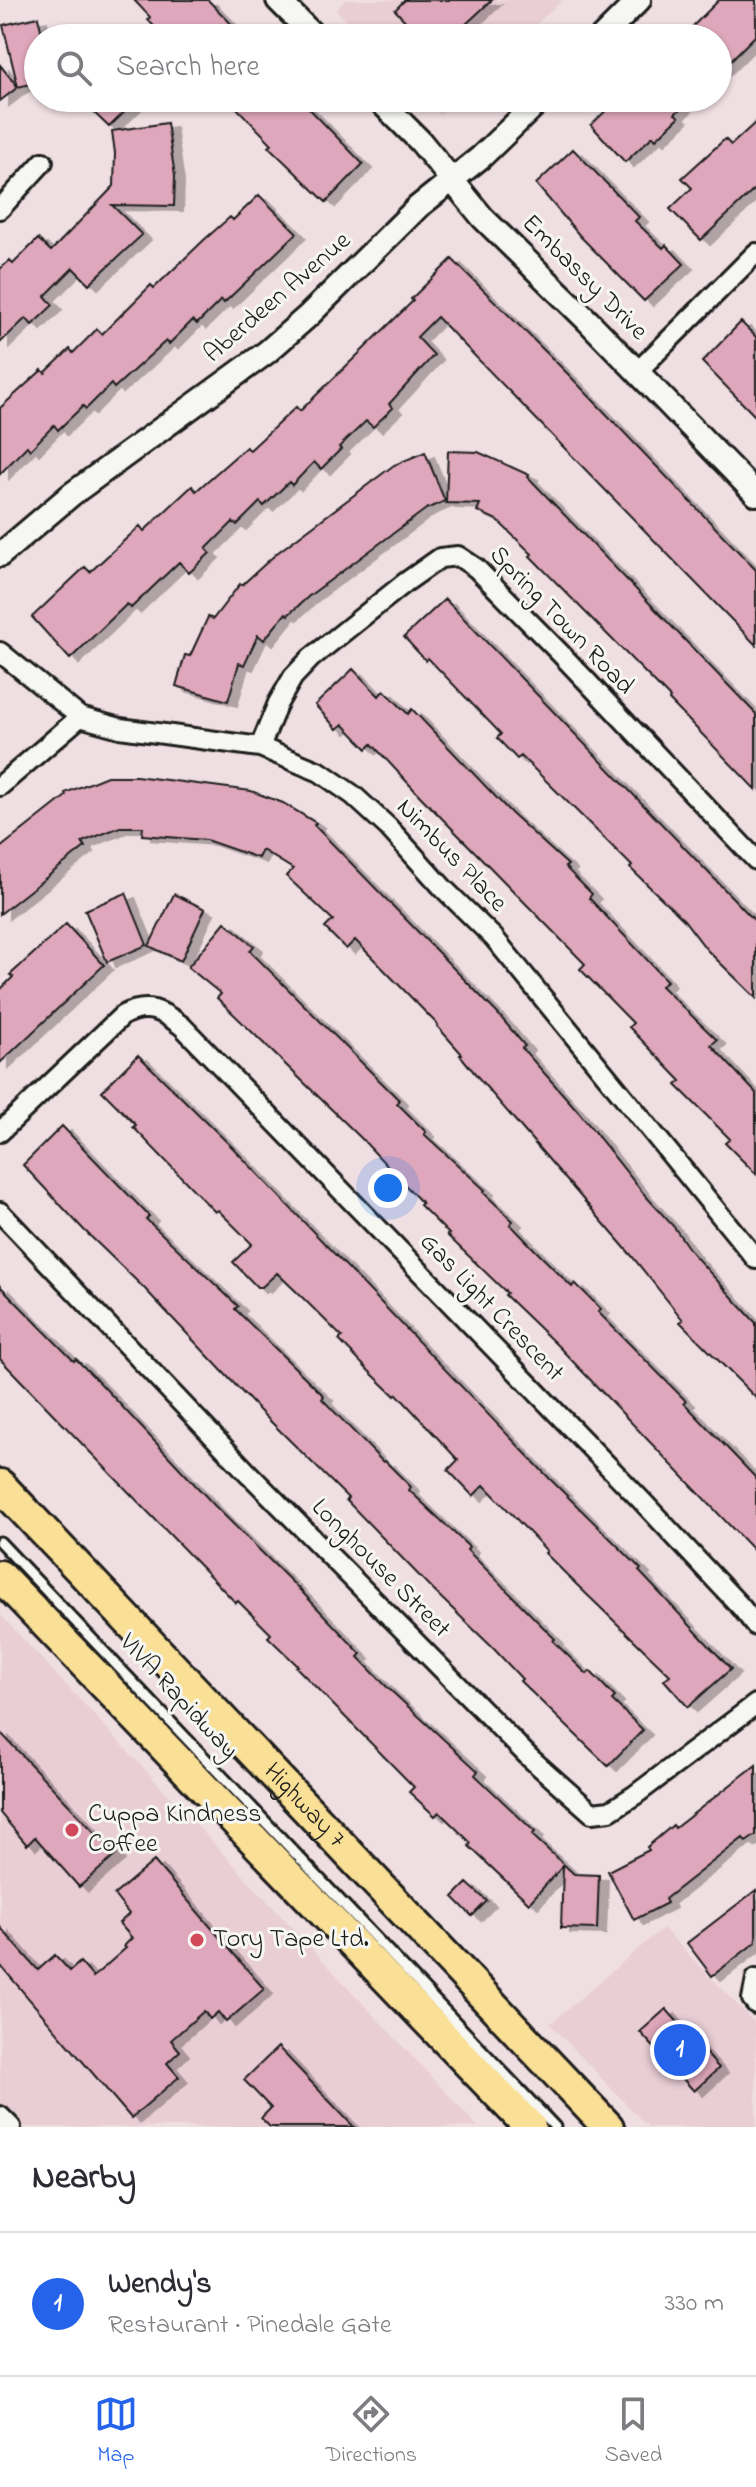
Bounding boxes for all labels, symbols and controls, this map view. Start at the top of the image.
search box [24,24,732,112]
icon: search [52,46,96,90]
text: Search here [116,46,260,90]
street label: Embassy Drive [512,206,656,350]
street label: Aberdeen Avenue [196,223,360,373]
street label: Spring Town Road [480,538,643,705]
street label: Nimbus Place [387,790,516,922]
your location [368,1168,408,1208]
street label: Gas Light Crescent [410,1225,572,1391]
street label: Longhouse Street [301,1490,459,1648]
street label: VIVA Rapidway [109,1625,247,1769]
street label: Highway 7 [254,1755,354,1858]
place label: Cuppa Kindness Coffee [88,1796,262,1864]
marker: Cuppa Kindness Coffee [63,1821,81,1839]
place label: Tory Tape Ltd. [213,1921,369,1959]
marker: Tory Tape Ltd. [188,1931,206,1949]
pin: 1 [654,2020,706,2080]
text: Nearby [32,2154,136,2204]
text: Wendy's [108,2263,211,2307]
text: 1 [54,2285,62,2323]
text: 330 m [665,2285,724,2323]
text: Restaurant · Pinedale Gate [108,2307,392,2345]
tab: Map [94,2392,138,2472]
tab: Directions [326,2392,417,2472]
tab: Saved [605,2392,662,2472]

